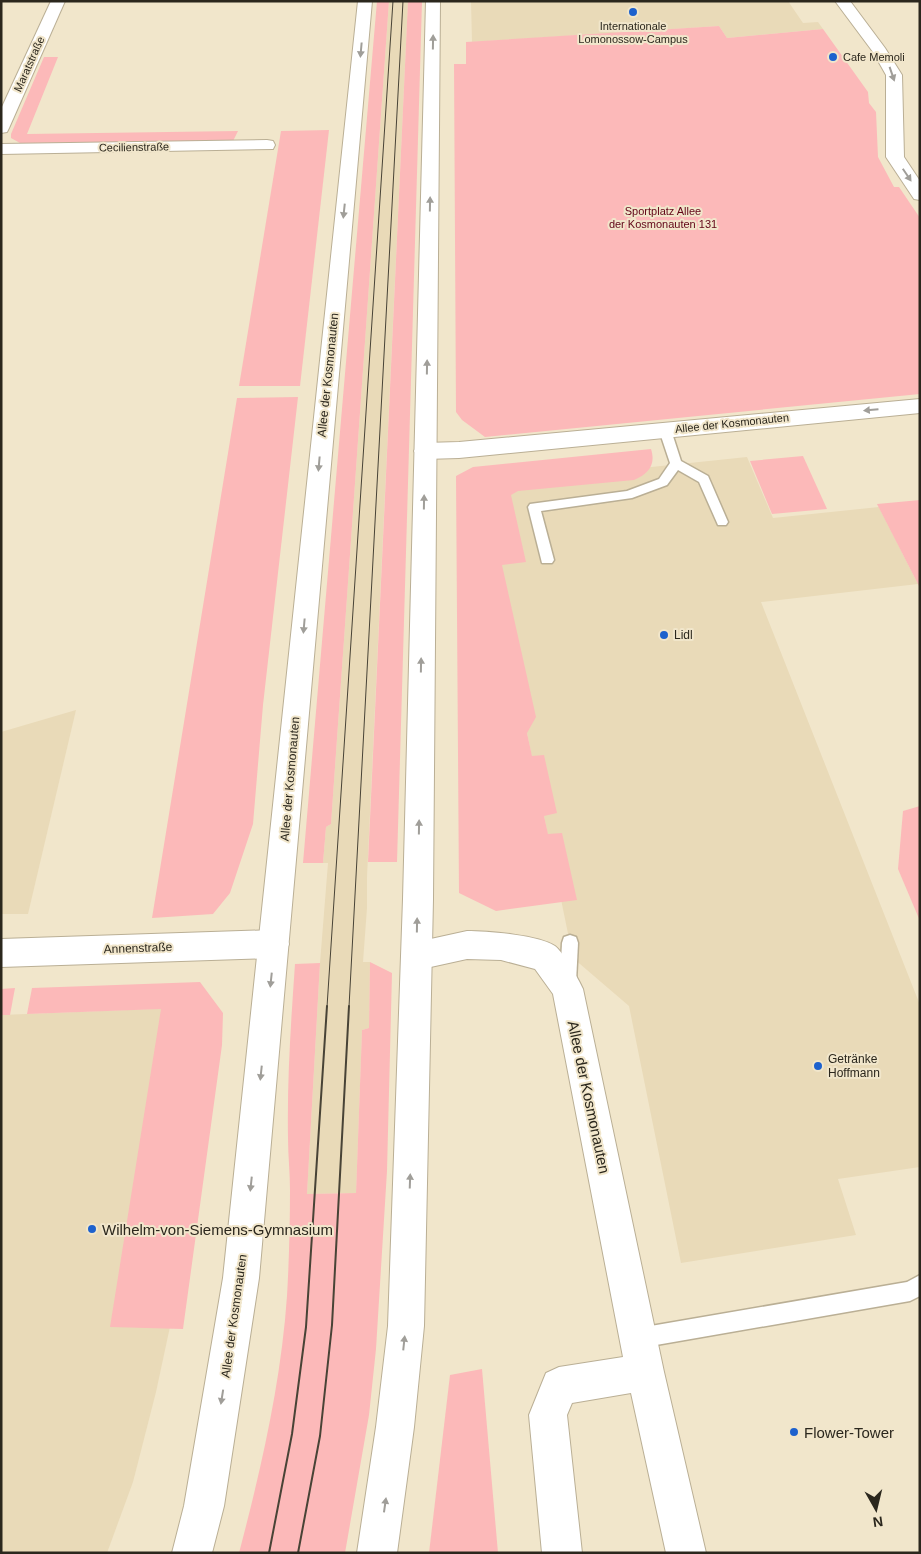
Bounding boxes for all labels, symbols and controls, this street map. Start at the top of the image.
marker: Internationale Lomonossow-Campus [627,6,639,18]
place label: Internationale Lomonossow-Campus [578,20,688,45]
one-way arrow [429,33,437,49]
street label: Maratstraße [11,34,47,94]
one-way arrow [357,42,365,58]
marker: Cafe Memoli [827,51,839,63]
place label: Cafe Memoli [843,51,905,63]
one-way arrow [888,67,896,82]
street label: Cecilienstraße [99,140,169,154]
one-way arrow [902,168,912,182]
one-way arrow [426,196,434,212]
one-way arrow [340,204,348,220]
park label: Sportplatz Allee der Kosmonauten 131 [609,205,717,230]
street label: Allee der Kosmonauten [315,312,341,438]
one-way arrow [423,358,431,374]
one-way arrow [863,406,879,414]
street label: Allee der Kosmonauten [675,411,789,435]
one-way arrow [315,456,323,472]
one-way arrow [420,494,428,510]
one-way arrow [300,618,308,634]
place label: Lidl [674,628,693,642]
marker: Lidl [658,629,670,641]
one-way arrow [418,657,426,673]
street label: Allee der Kosmonauten [278,716,302,842]
one-way arrow [415,819,423,835]
one-way arrow [413,916,421,932]
street label: Annenstraße [103,940,173,956]
one-way arrow [267,972,275,988]
street label: Allee der Kosmonauten [564,1019,614,1175]
place label: Getränke Hoffmann [828,1052,880,1080]
marker: Getränke Hoffmann [812,1060,824,1072]
one-way arrow [257,1065,265,1081]
one-way arrow [406,1173,414,1189]
one-way arrow [246,1176,254,1192]
place label: Wilhelm-von-Siemens-Gymnasium [102,1221,333,1238]
marker: Wilhelm-von-Siemens-Gymnasium [86,1223,98,1235]
street label: Allee der Kosmonauten [218,1253,250,1379]
one-way arrow [400,1335,408,1351]
one-way arrow [217,1389,225,1405]
place label: Flower-Tower [804,1424,894,1441]
marker: Flower-Tower [788,1426,800,1438]
north arrow [851,1484,901,1534]
one-way arrow [381,1496,389,1512]
text: N [872,1513,884,1531]

